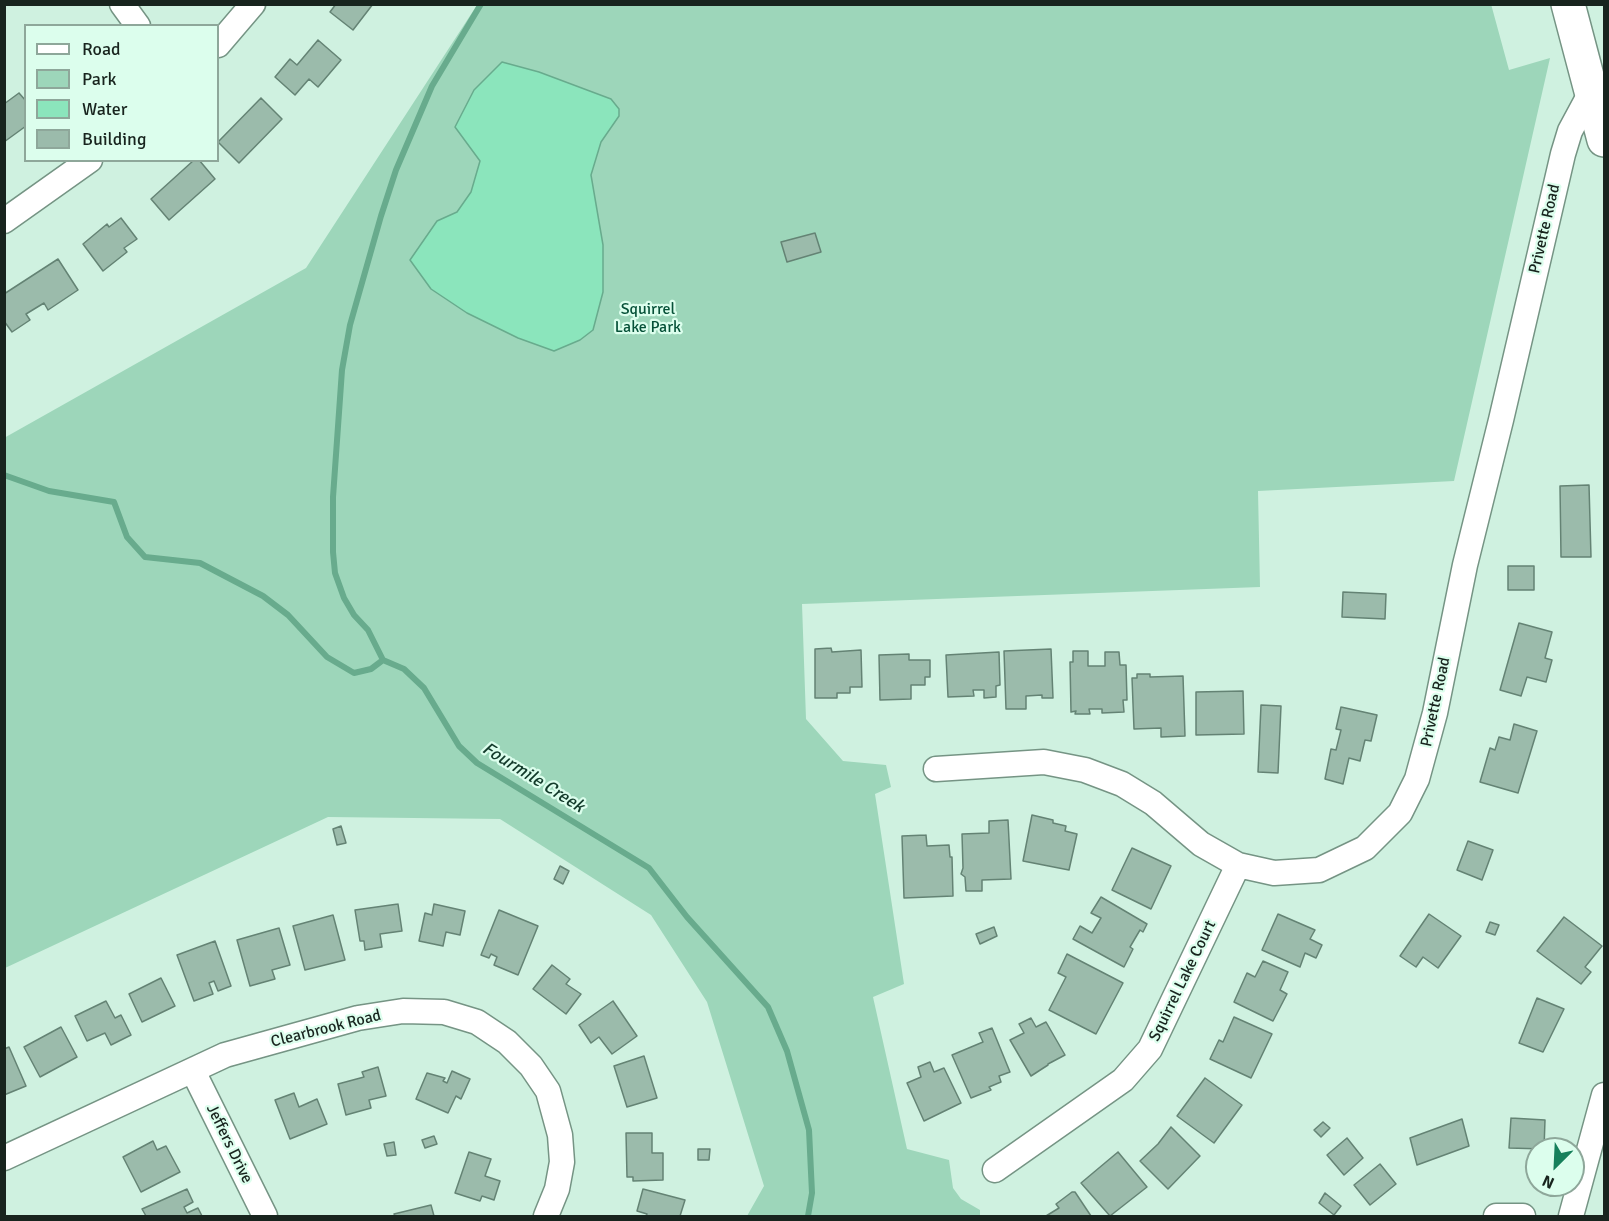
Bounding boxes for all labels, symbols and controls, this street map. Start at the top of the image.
legend [24,24,219,162]
text: Road [82,38,121,60]
text: Park [82,68,117,90]
text: Water [82,98,127,120]
text: Building [82,128,146,150]
street label: Privette Road [1525,182,1565,276]
park label: Squirrel Lake Park [615,300,681,338]
street label: Privette Road [1417,655,1455,749]
water label: Fourmile Creek [478,738,588,818]
street label: Squirrel Lake Court [1145,917,1221,1045]
street label: Clearbrook Road [269,1006,383,1052]
street label: Jeffers Drive [202,1101,256,1187]
north arrow [1525,1137,1585,1197]
text: N [1539,1170,1558,1193]

